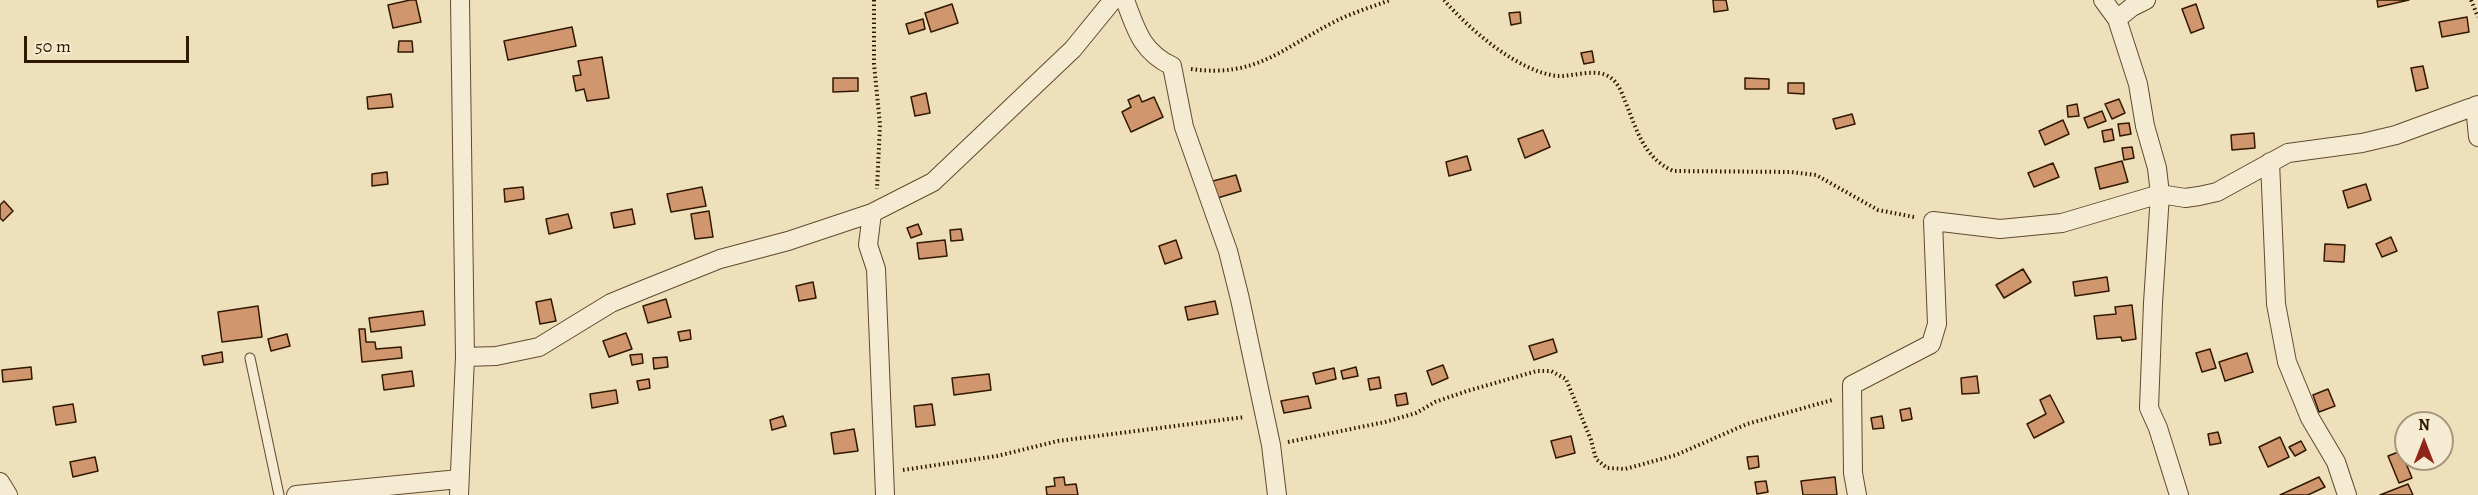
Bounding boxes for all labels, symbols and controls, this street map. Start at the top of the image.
scale bar [27,24,192,62]
text: 50 m [35,34,71,58]
north arrow [2394,411,2454,471]
text: N [2418,414,2430,436]

